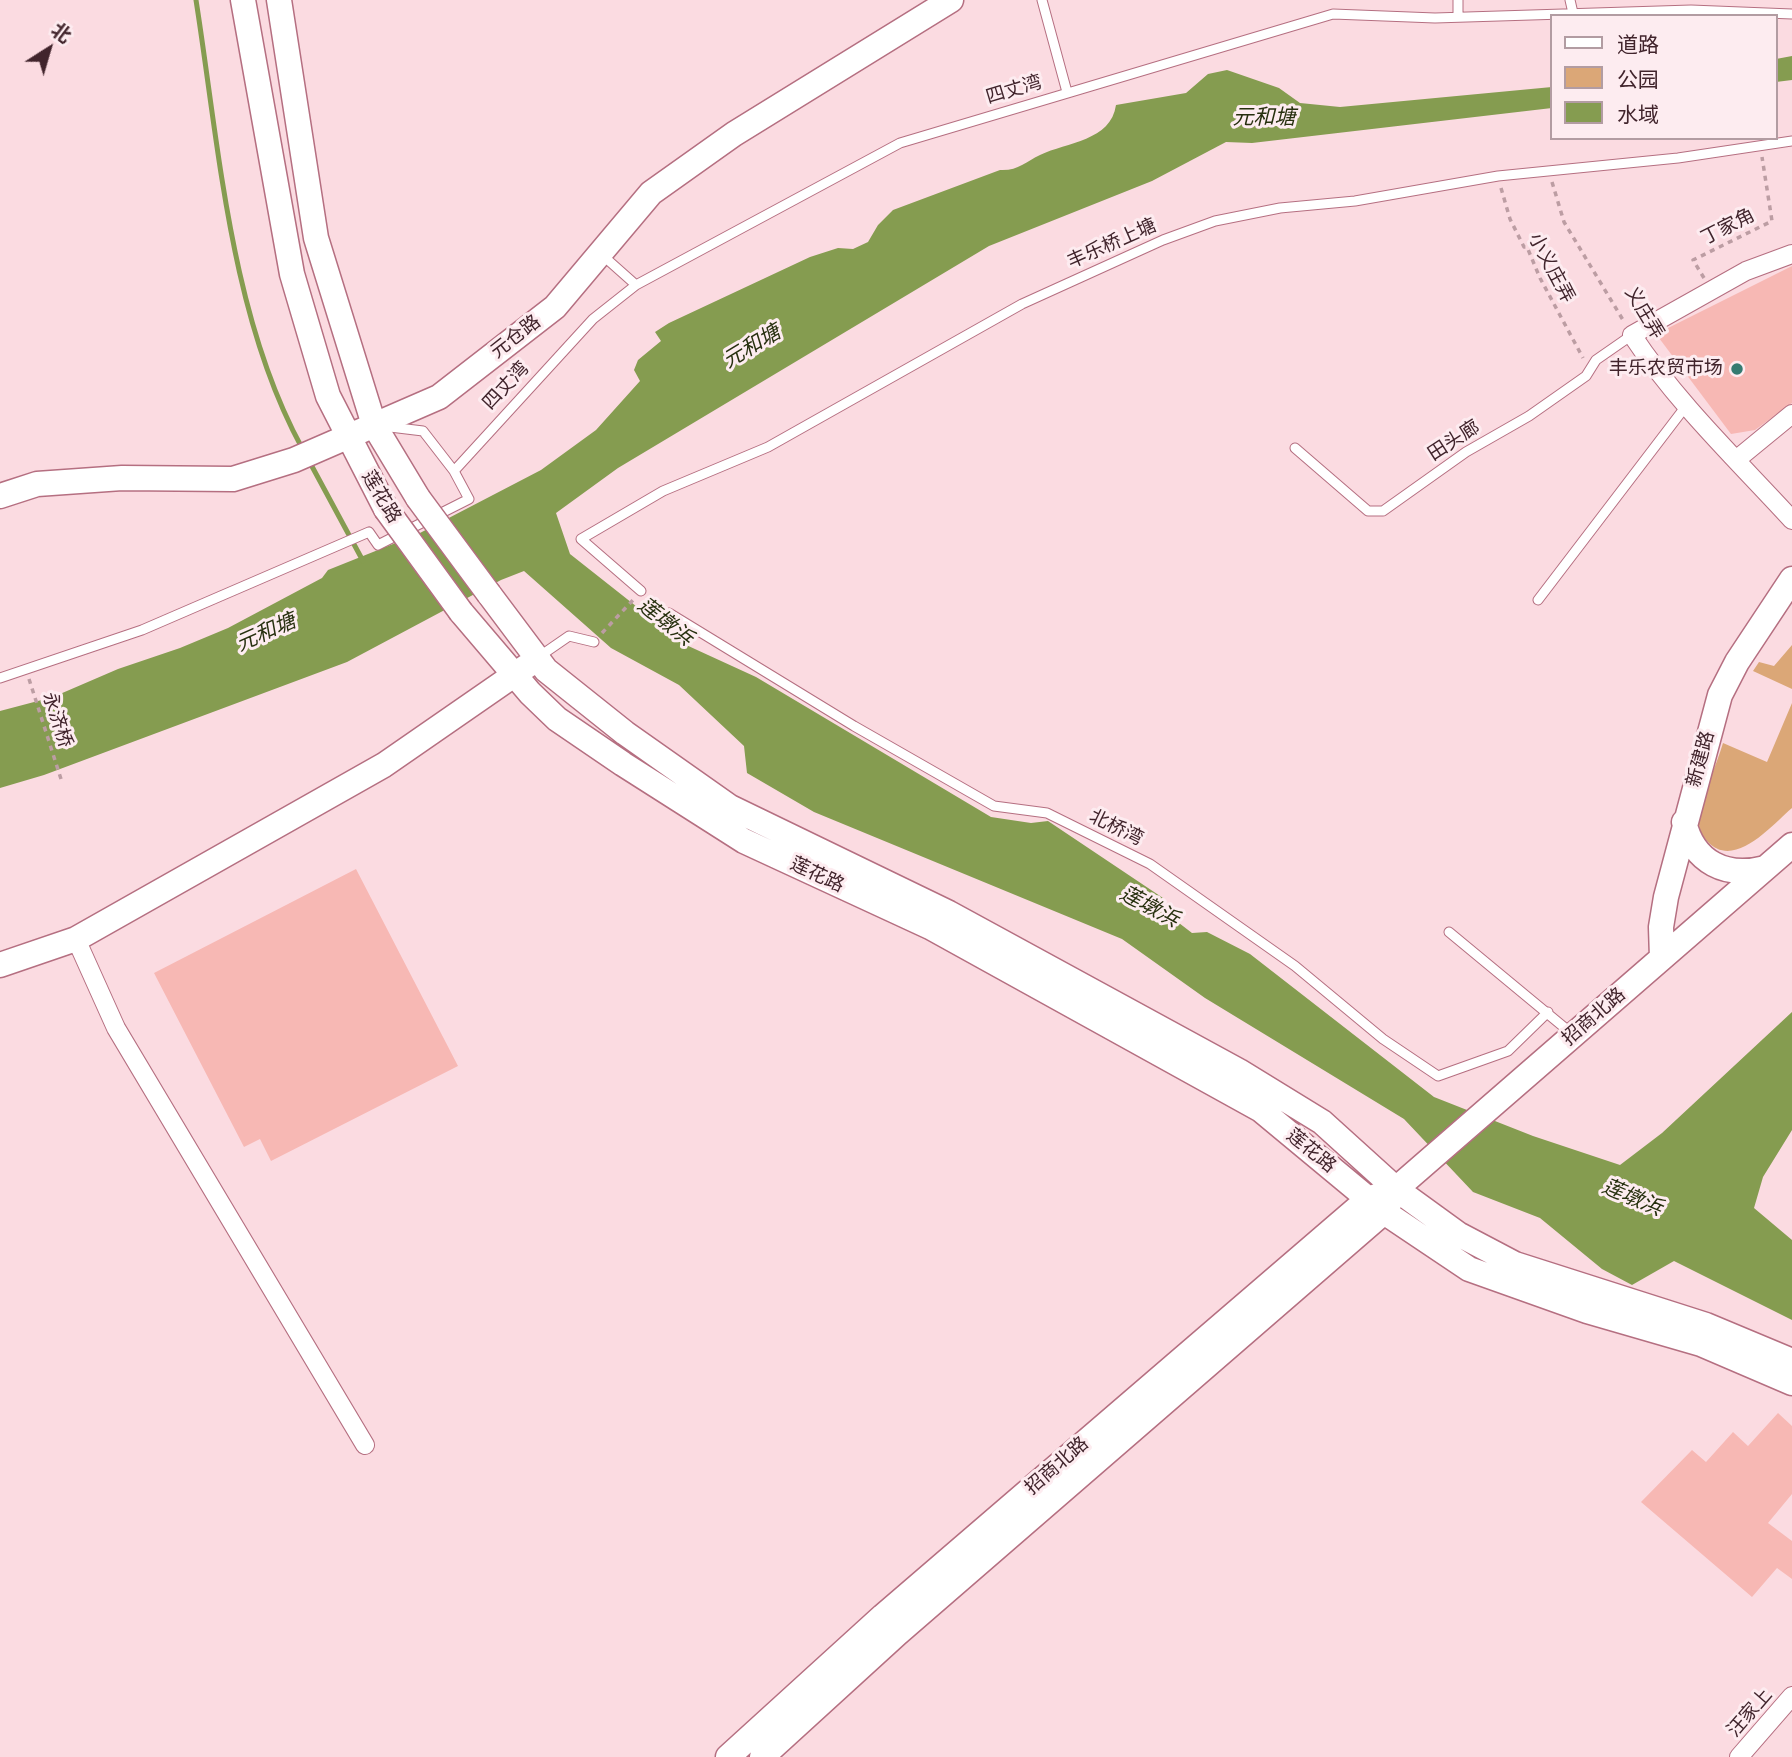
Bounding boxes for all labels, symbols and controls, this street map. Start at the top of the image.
north arrow [14,14,84,84]
legend [1550,14,1778,140]
text: 北 [46,16,77,48]
text: 道路 [1617,30,1659,58]
text: 公园 [1617,65,1659,93]
street label: 四丈湾 [983,71,1045,109]
text: 水域 [1617,100,1659,128]
water label: 元和塘 [1233,105,1295,131]
street label: 丁家角 [1697,204,1759,250]
street label: 丰乐桥上塘 [1064,214,1160,274]
street label: 小义庄弄 [1523,229,1579,307]
street label: 义庄弄 [1620,283,1668,343]
street label: 元仓路 [487,310,545,364]
water label: 元和塘 [719,320,785,374]
street label: 四丈湾 [478,357,534,415]
place label: 丰乐农贸市场 [1609,358,1723,380]
marker: 丰乐农贸市场 [1729,361,1745,377]
street label: 田头廊 [1424,416,1484,466]
street label: 莲花路 [357,467,405,527]
water label: 莲墩浜 [632,593,698,651]
water label: 元和塘 [232,609,300,657]
street label: 永济桥 [37,689,77,751]
street label: 新建路 [1683,729,1719,789]
street label: 北桥湾 [1085,805,1147,851]
street label: 莲花路 [786,853,848,897]
water label: 莲墩浜 [1115,881,1183,933]
street label: 招商北路 [1558,983,1630,1051]
street label: 莲花路 [1282,1124,1340,1178]
water label: 莲墩浜 [1598,1174,1666,1222]
street label: 招商北路 [1021,1432,1093,1500]
street label: 汪家上 [1723,1684,1777,1742]

